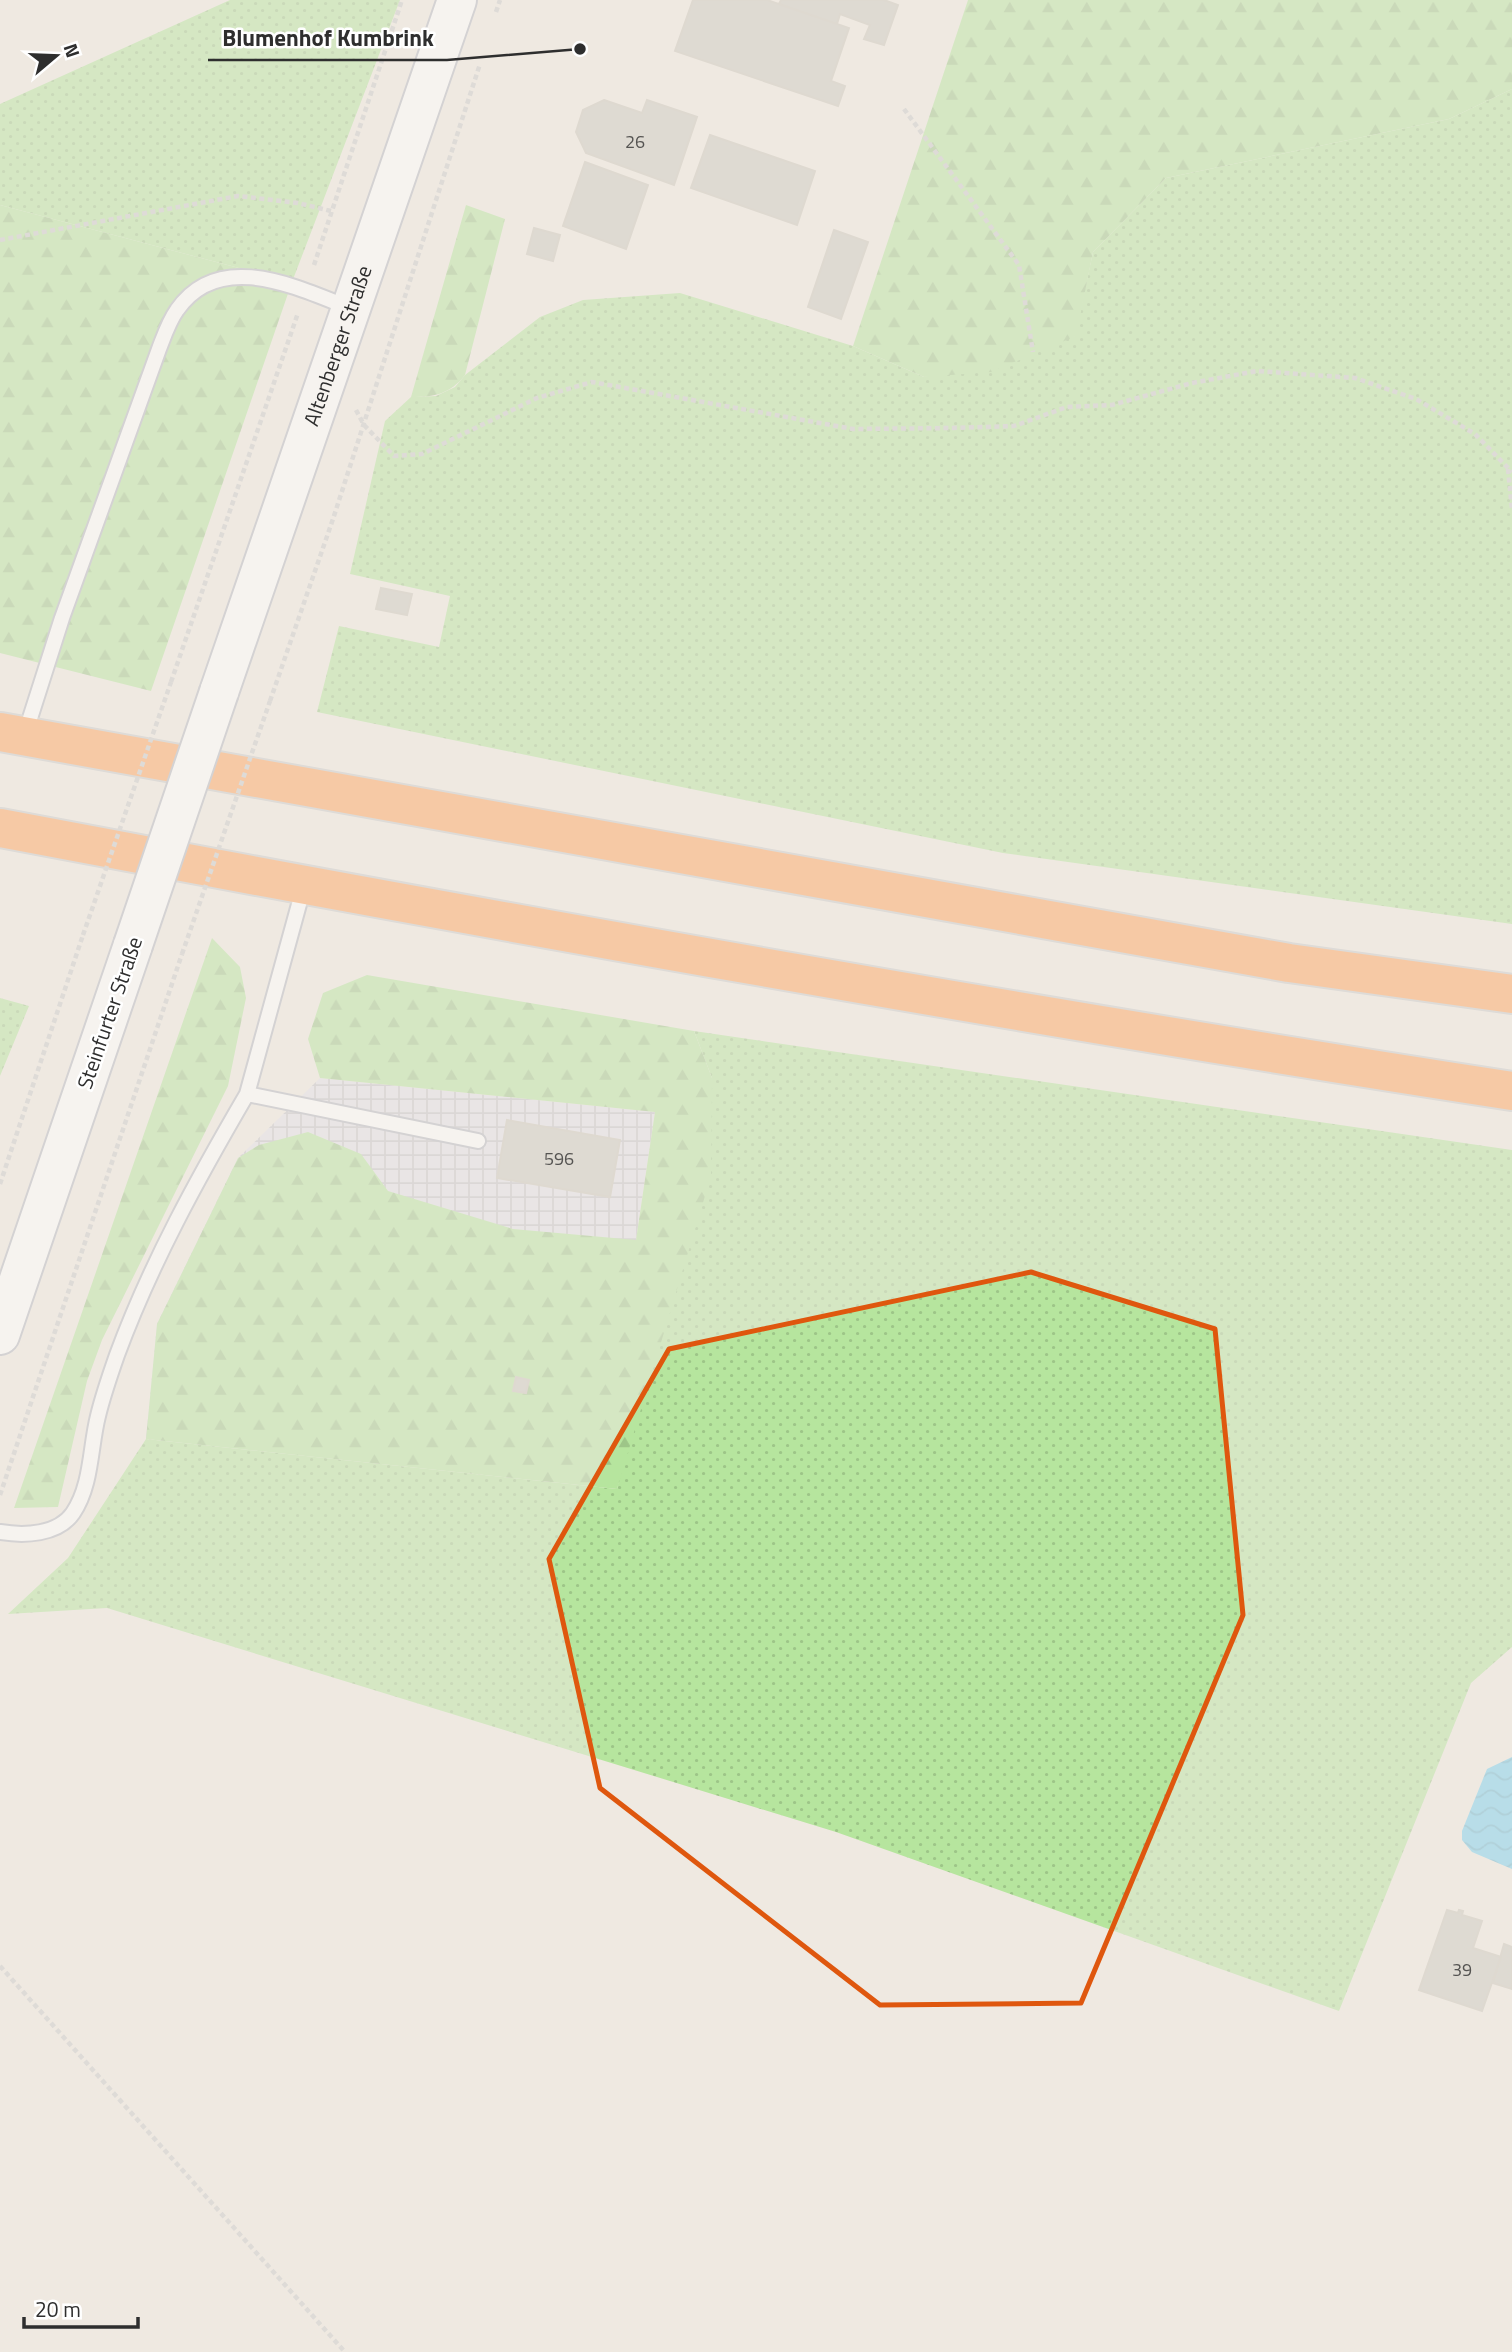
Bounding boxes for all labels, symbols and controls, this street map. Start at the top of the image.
callout: Blumenhof Kumbrink [208,16,447,60]
text: Blumenhof Kumbrink [222,20,434,55]
north arrow [21,21,91,91]
text: N [57,39,88,61]
house number: 26 [625,128,645,155]
street label: Altenberger Straße [295,261,380,430]
street label: Steinfurter Straße [68,932,150,1093]
house number: 596 [544,1145,574,1172]
house number: 39 [1452,1956,1472,1983]
scale bar [24,2286,138,2330]
text: 20 m [35,2293,81,2325]

